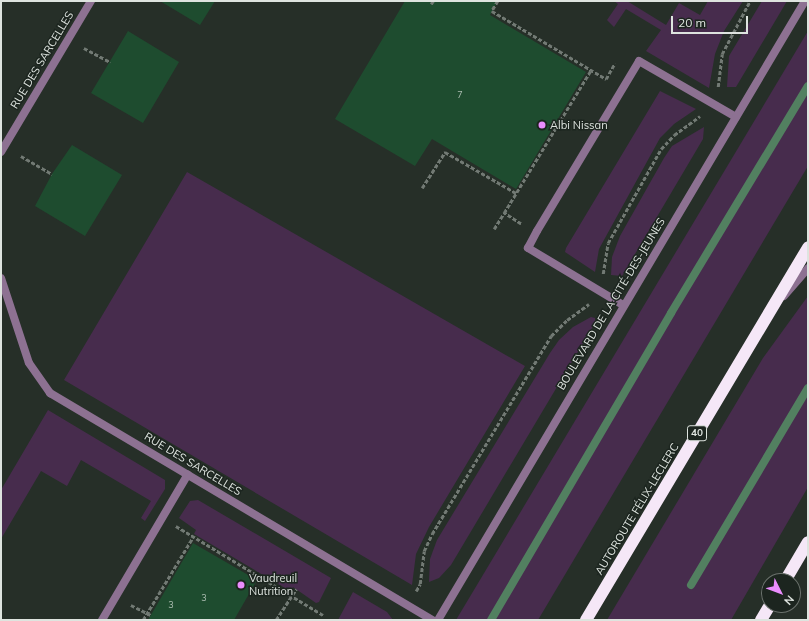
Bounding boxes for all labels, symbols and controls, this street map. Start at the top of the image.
scale bar [673,8,750,34]
street label: RUE DES SARCELLES [8,9,76,111]
text: 20 m [678,15,706,30]
house number: 7 [457,90,463,100]
place label: Albi Nissan [550,118,608,132]
marker: Albi Nissan [537,120,547,130]
street label: BOULEVARD DE LA CITÉ-DES-JEUNES [554,216,668,392]
road number: 40 [687,425,707,441]
street label: RUE DES SARCELLES [142,430,244,498]
street label: AUTOROUTE FÉLIX-LECLERC [592,441,682,577]
place label: Vaudreuil Nutrition [249,572,297,598]
north arrow [761,573,801,613]
marker: Vaudreuil Nutrition [236,580,246,590]
house number: 3 [201,593,207,603]
text: N [781,593,797,608]
house number: 3 [168,600,174,610]

